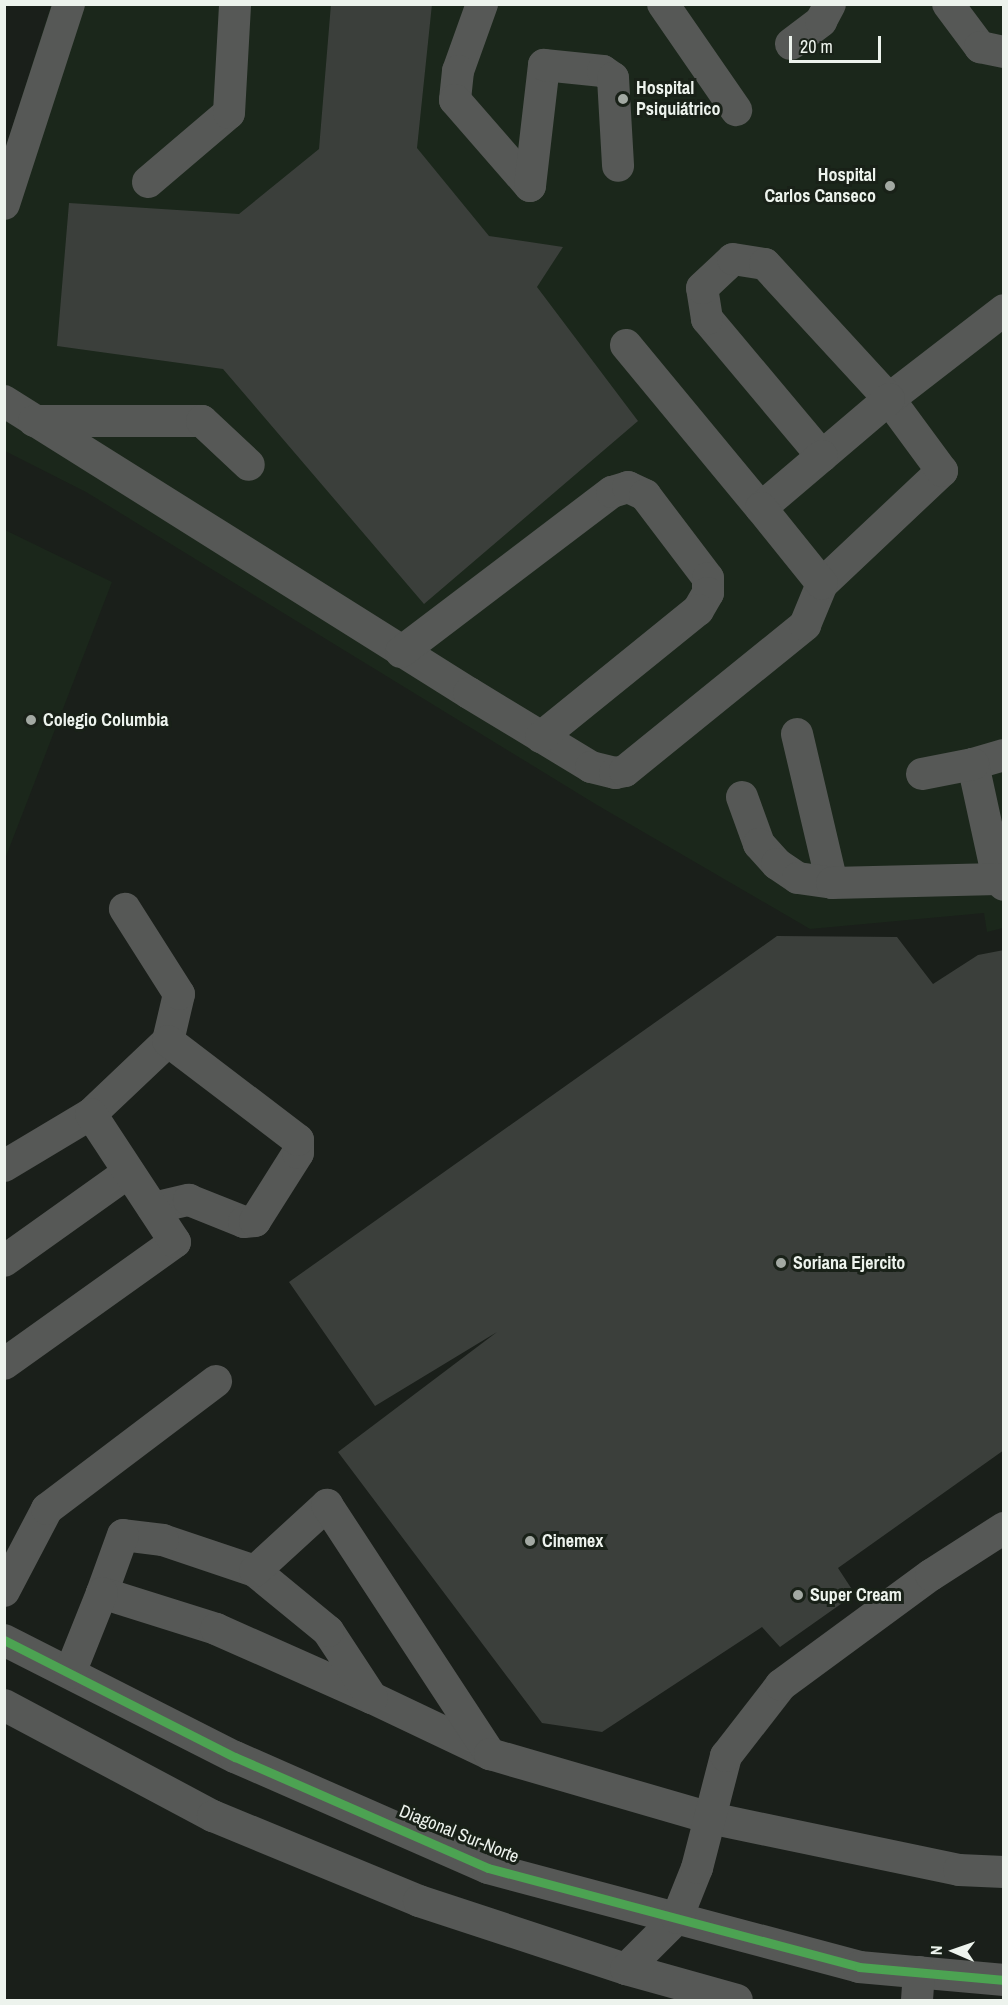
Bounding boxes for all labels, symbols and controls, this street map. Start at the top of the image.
scale bar [792,24,884,62]
text: 20 m [800,34,833,59]
place label: Hospital Psiquiátrico [636,78,720,121]
marker: Hospital Psiquiátrico [614,90,632,108]
place label: Hospital Carlos Canseco [764,165,876,207]
marker: Hospital Carlos Canseco [881,177,899,195]
place label: Colegio Columbia [43,709,168,731]
marker: Colegio Columbia [24,713,38,727]
place label: Soriana Ejercito [793,1252,905,1274]
marker: Soriana Ejercito [774,1256,788,1270]
place label: Cinemex [542,1530,604,1552]
marker: Cinemex [523,1534,537,1548]
place label: Super Cream [810,1584,902,1606]
marker: Super Cream [791,1588,805,1602]
street label: Diagonal Sur-Norte [396,1800,522,1868]
north arrow [924,1921,984,1981]
text: N [925,1945,947,1956]

